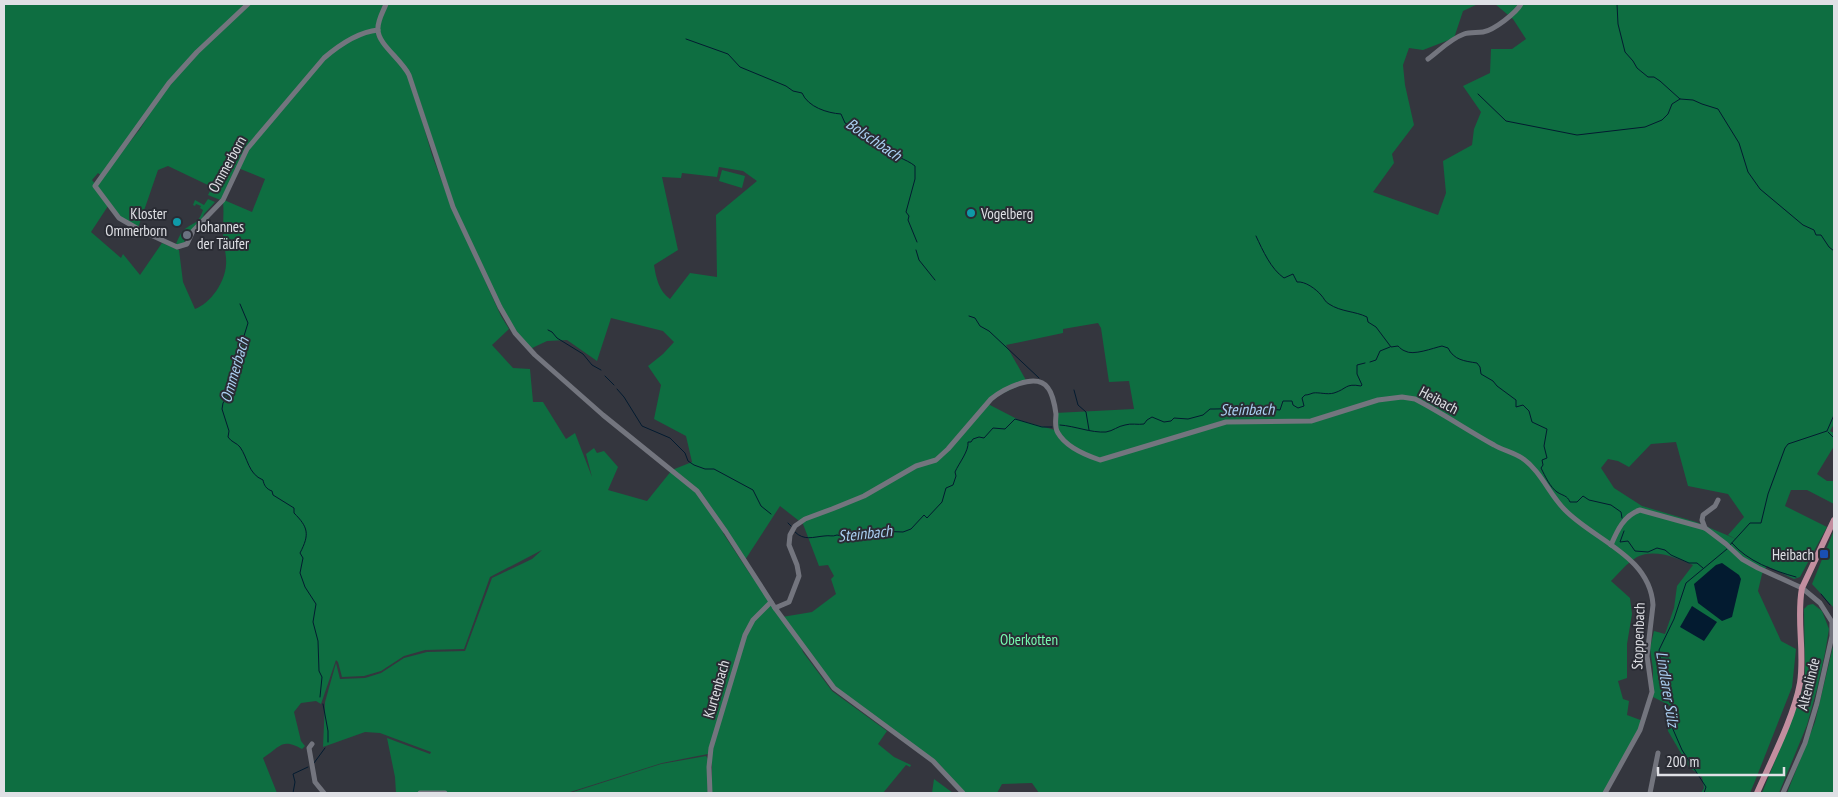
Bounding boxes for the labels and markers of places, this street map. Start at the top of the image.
place label: Kloster Ommerborn [105,204,168,240]
place label: Vogelberg [980,204,1033,223]
marker: Vogelberg [965,207,977,219]
marker: Kloster Ommerborn [171,216,183,228]
place label: Johannes der Täufer [196,217,250,253]
marker: Johannes der Täufer [181,229,193,241]
place label: Heibach [1772,545,1814,564]
marker: Heibach [1818,548,1830,560]

